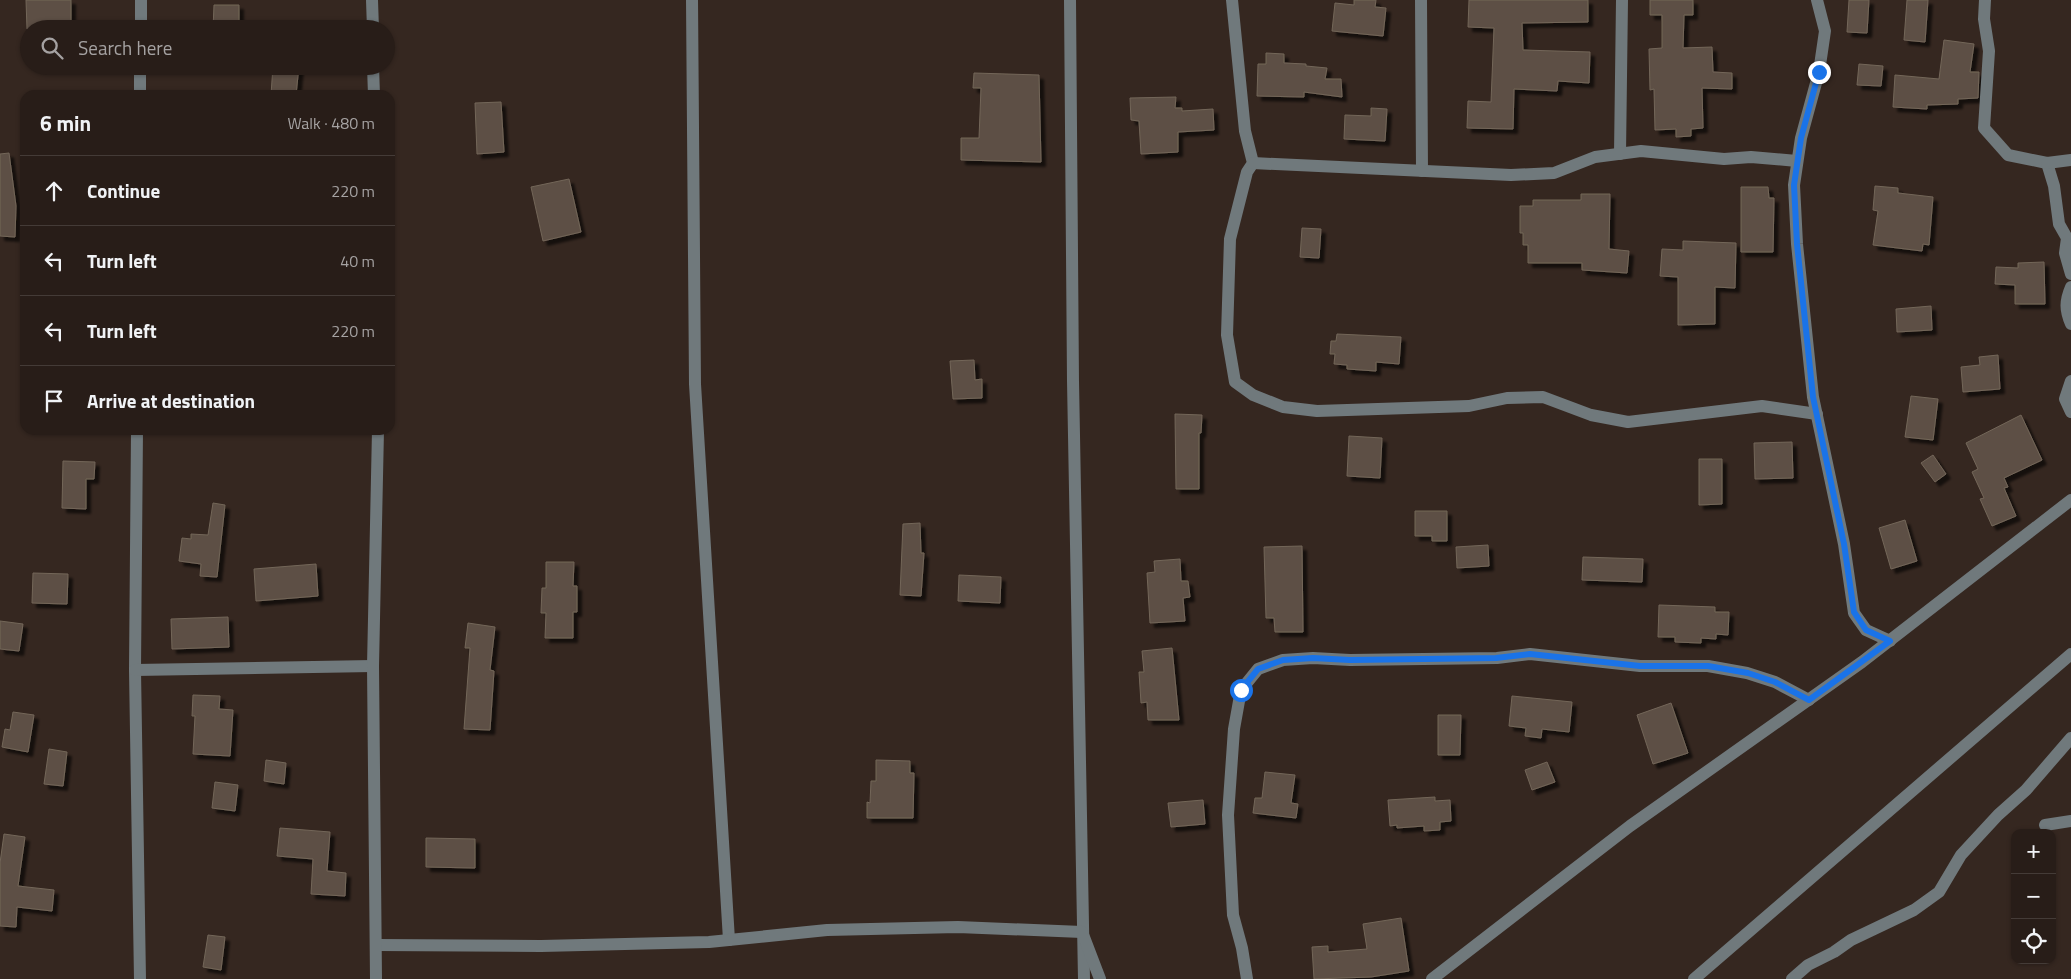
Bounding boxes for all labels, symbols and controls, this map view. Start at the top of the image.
search box [20,20,395,75]
text: Search here [78,33,172,62]
icon: search [38,34,66,62]
route end [1808,61,1831,84]
text: 6 min [40,107,91,139]
text: Walk · 480 m [287,111,375,135]
text: Continue [87,176,160,205]
icon: ahead [40,177,68,205]
text: 220 m [331,179,375,203]
text: Turn left [87,246,157,275]
icon: left [40,247,68,275]
text: 40 m [340,249,375,273]
text: Turn left [87,316,157,345]
icon: left [40,317,68,345]
text: 220 m [331,319,375,343]
text: Arrive at destination [87,386,255,415]
icon: arrive [40,387,68,415]
route start [1230,679,1253,702]
map controls [2011,829,2056,964]
button: + [2011,829,2056,874]
button: − [2011,874,2056,919]
button: locate [2011,919,2056,964]

